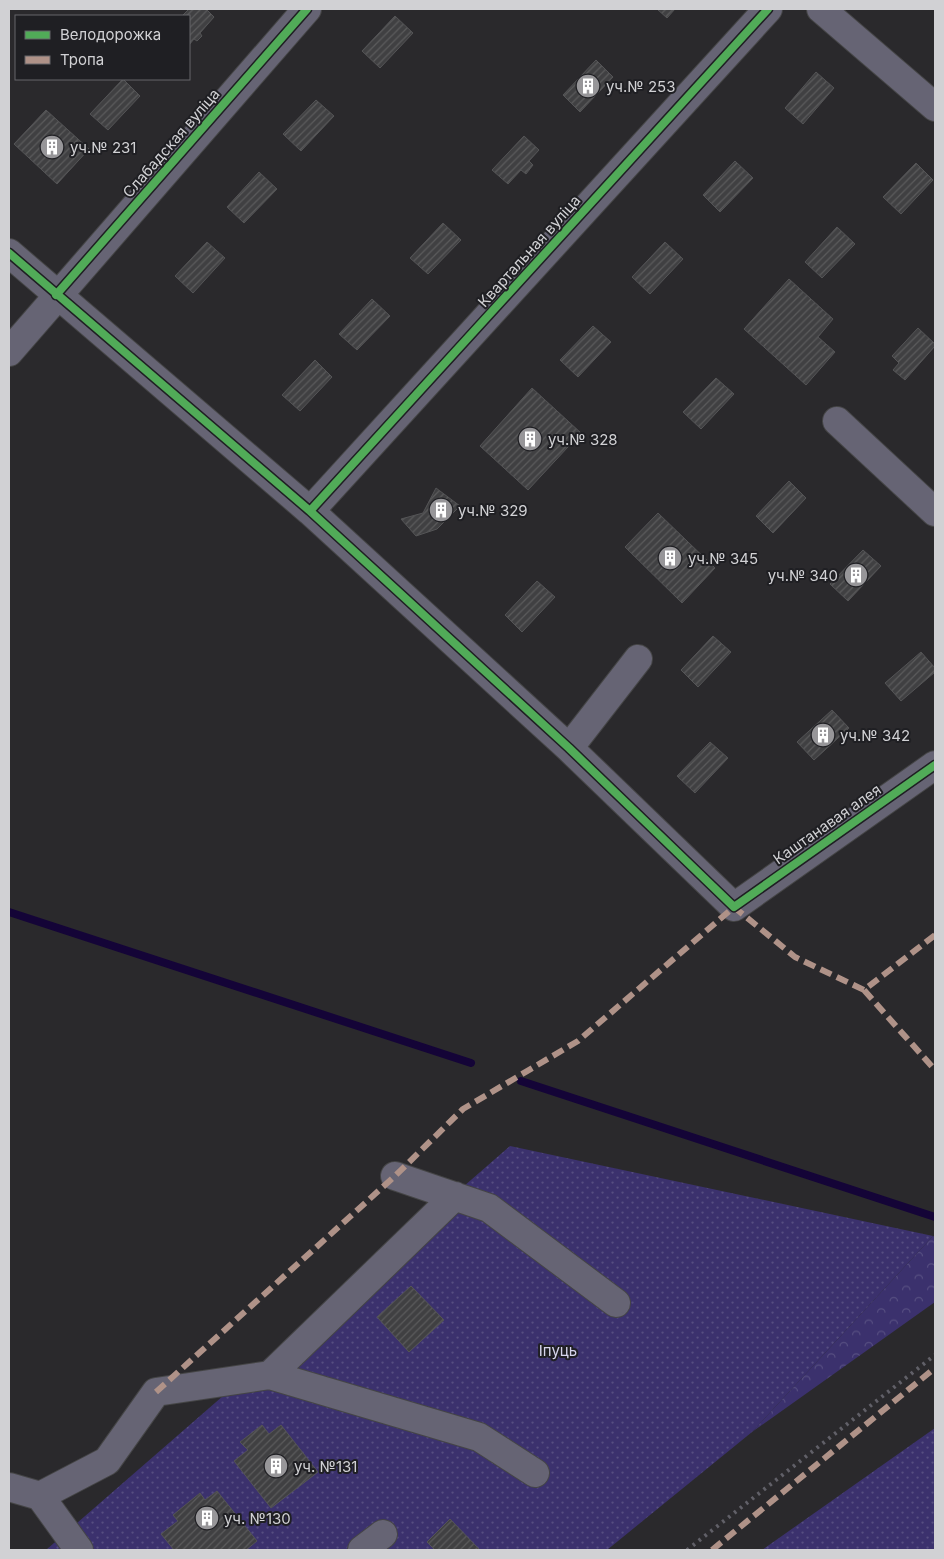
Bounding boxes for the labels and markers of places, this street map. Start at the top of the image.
building icon: уч.№ 253 [575,73,601,99]
place label: уч.№ 253 [606,77,675,96]
building icon: уч.№ 231 [39,134,65,160]
place label: уч.№ 231 [70,138,136,157]
building icon: уч.№ 328 [517,426,543,452]
place label: уч.№ 328 [548,430,618,449]
building icon: уч.№ 329 [428,497,454,523]
place label: уч.№ 329 [458,501,528,520]
building icon: уч.№ 345 [657,545,683,571]
place label: уч.№ 345 [688,549,758,568]
building icon: уч.№ 340 [843,562,869,588]
place label: уч.№ 340 [768,566,838,585]
building icon: уч.№ 342 [810,722,836,748]
place label: уч.№ 342 [840,726,910,745]
building icon: уч. №131 [263,1453,289,1479]
place label: уч. №131 [294,1457,357,1476]
building icon: уч. №130 [194,1505,220,1531]
place label: уч. №130 [224,1509,291,1528]

